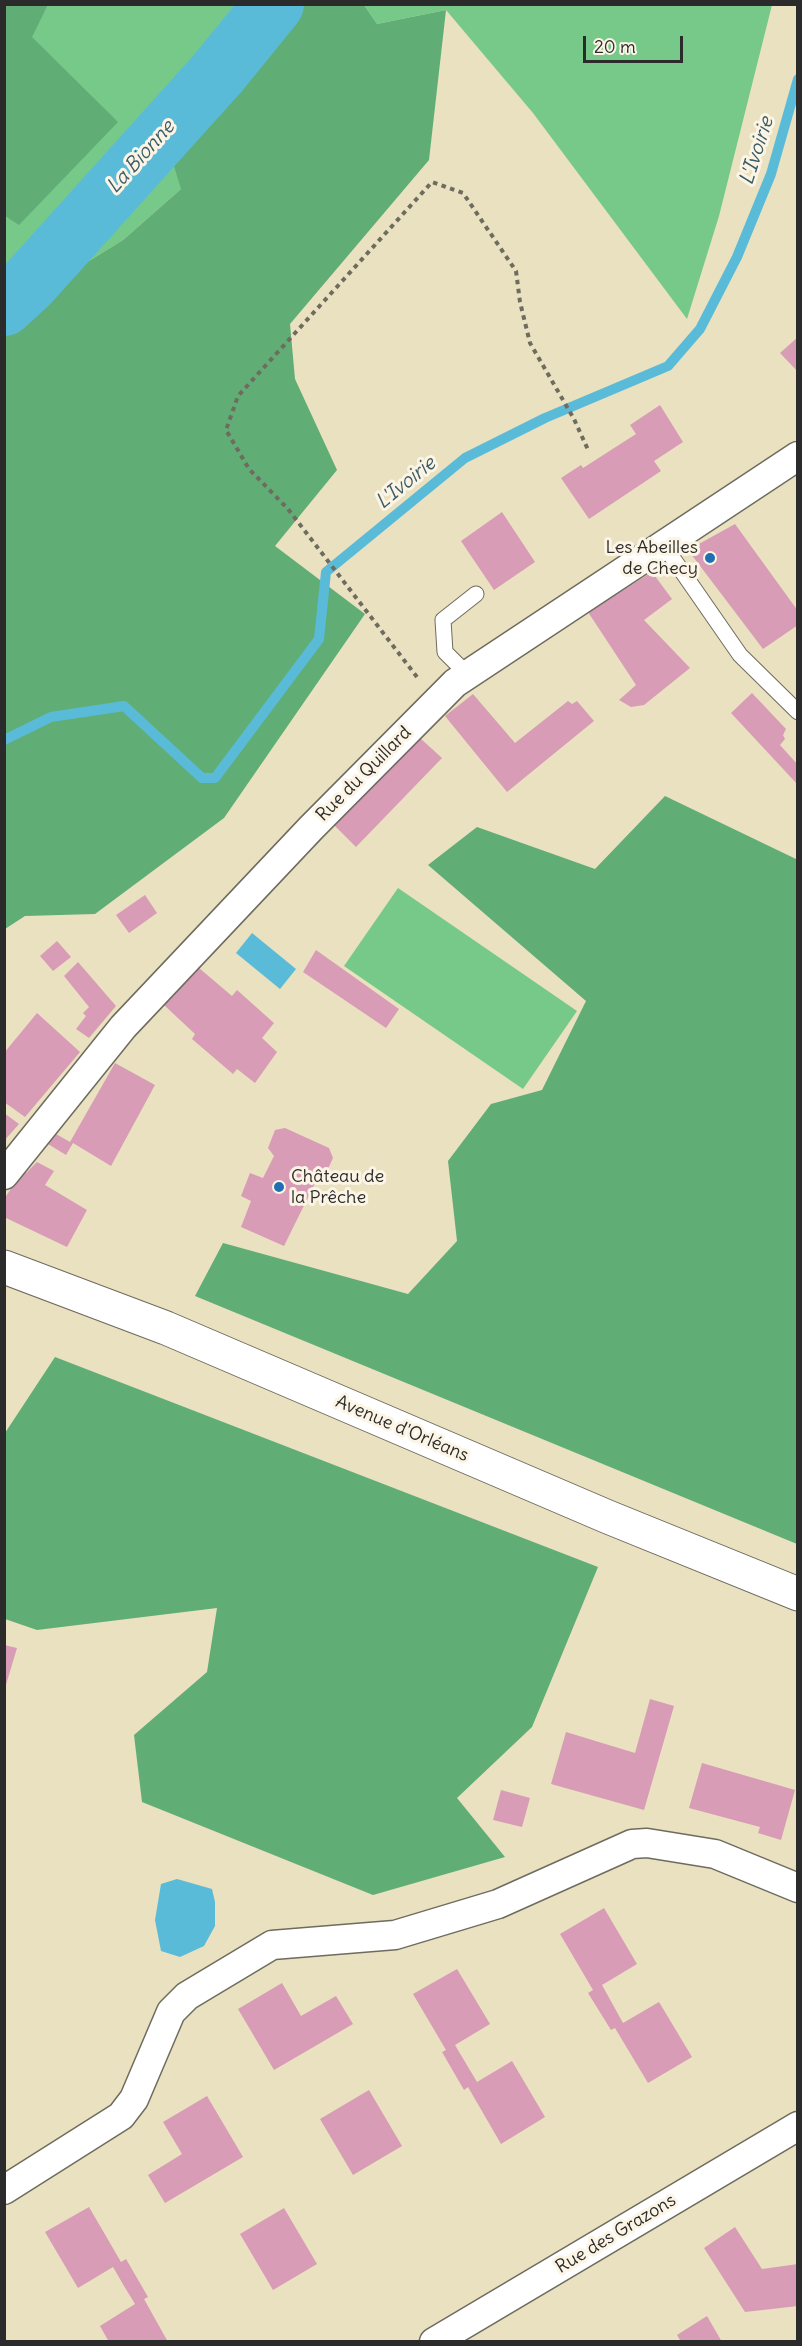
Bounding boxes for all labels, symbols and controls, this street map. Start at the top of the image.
scale bar [586,24,686,62]
text: 20 m [594,35,636,58]
water label: L'Ivoirie [735,114,779,188]
water label: La Bionne [102,116,180,198]
water label: L'Ivoirie [371,452,441,514]
place label: Les Abeilles de Checy [605,537,698,580]
marker: Les Abeilles de Checy [703,551,717,565]
street label: Rue du Quillard [312,722,416,826]
place label: Château de la Prêche [291,1166,384,1208]
marker: Château de la Prêche [272,1180,286,1194]
street label: Avenue d'Orléans [332,1391,472,1467]
street label: Rue des Grazons [552,2190,680,2278]

